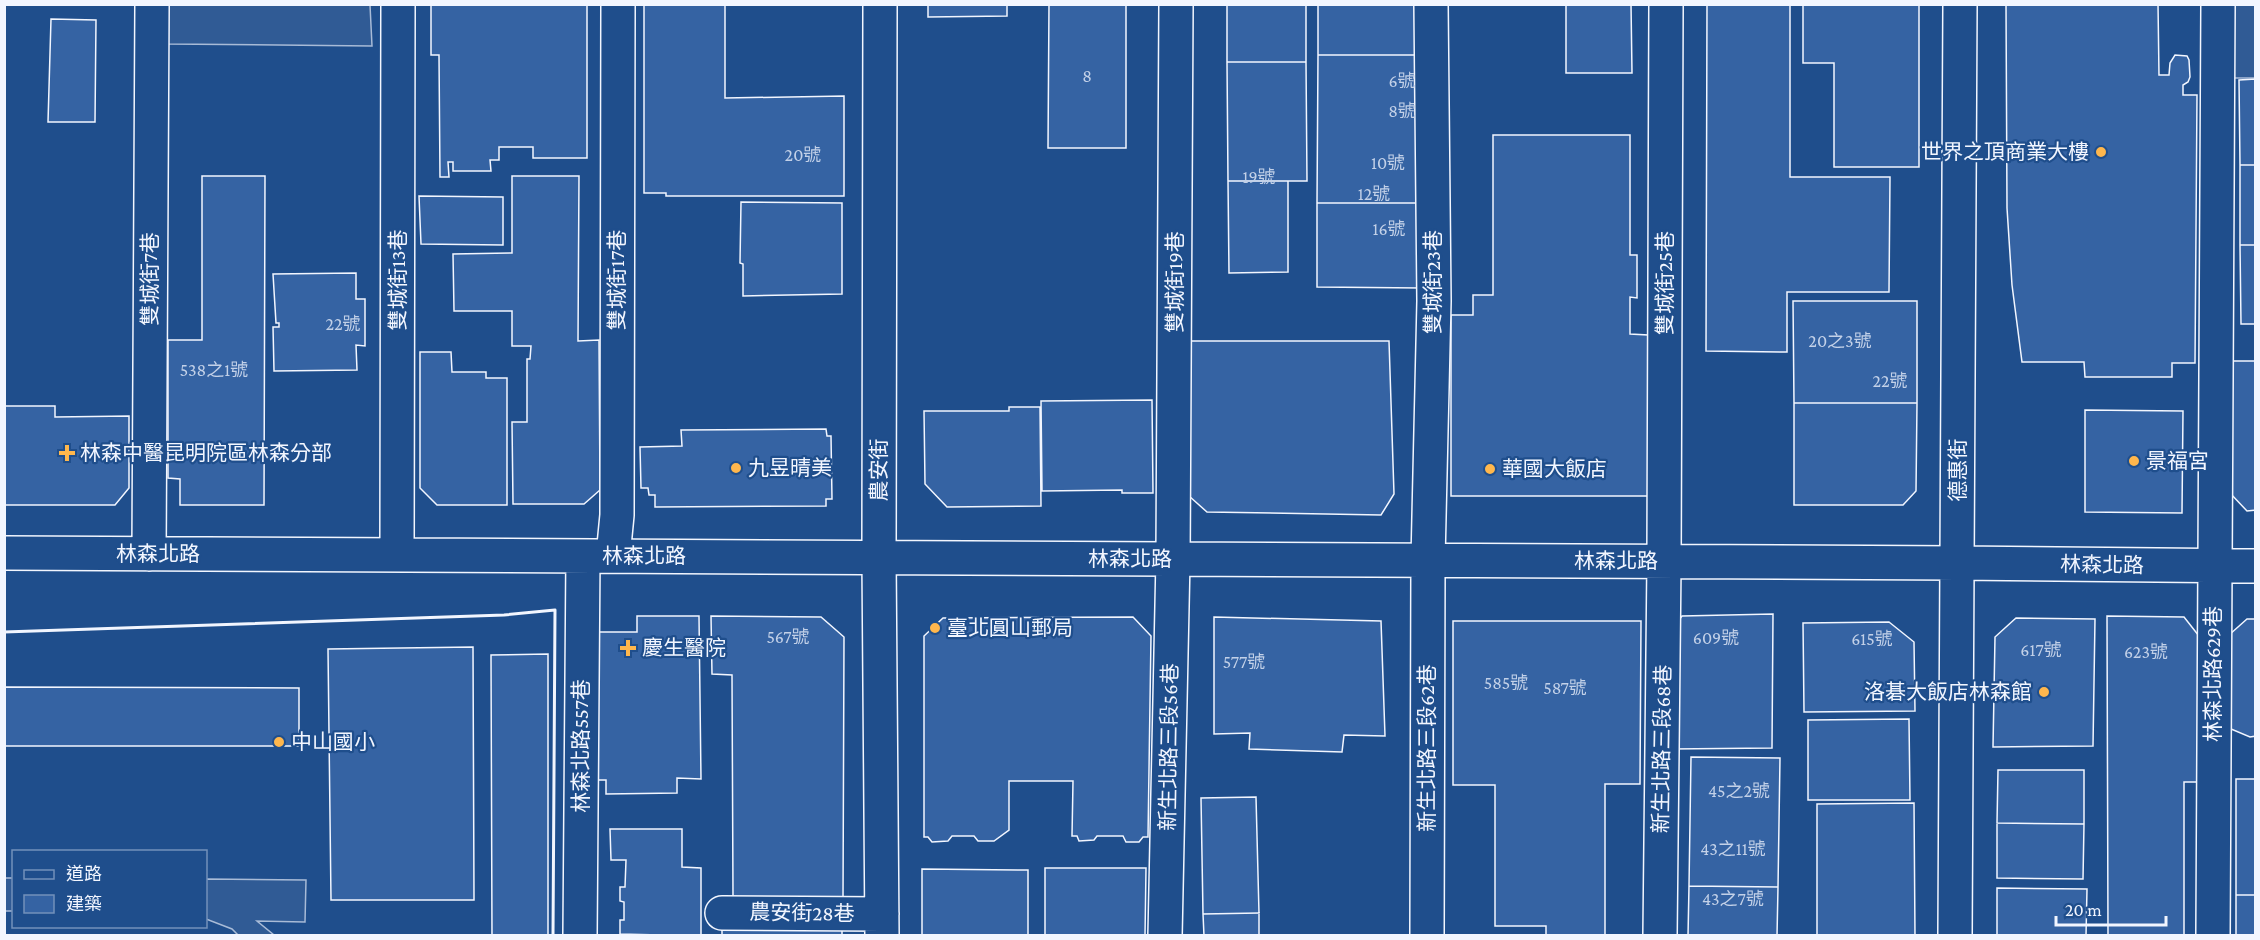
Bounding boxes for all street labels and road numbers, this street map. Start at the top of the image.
street label: 雙城街13巷 [386,230,410,330]
street label: 雙城街17巷 [605,230,629,330]
street label: 雙城街23巷 [1421,230,1445,334]
street label: 雙城街19巷 [1163,231,1187,333]
street label: 雙城街25巷 [1653,231,1677,335]
street label: 雙城街7巷 [138,232,162,326]
street label: 農安街 [867,439,891,502]
street label: 德惠街 [1946,439,1970,502]
street label: 林森北路 [116,542,200,566]
street label: 林森北路 [602,544,686,568]
street label: 林森北路 [1088,547,1172,571]
street label: 林森北路 [1574,549,1658,573]
street label: 林森北路 [2060,552,2144,578]
street label: 林森北路629巷 [2201,606,2225,742]
street label: 新生北路三段56巷 [1156,663,1182,831]
street label: 新生北路三段62巷 [1415,664,1439,832]
street label: 新生北路三段68巷 [1649,664,1675,834]
street label: 林森北路557巷 [569,679,593,813]
street label: 農安街28巷 [749,900,855,926]

